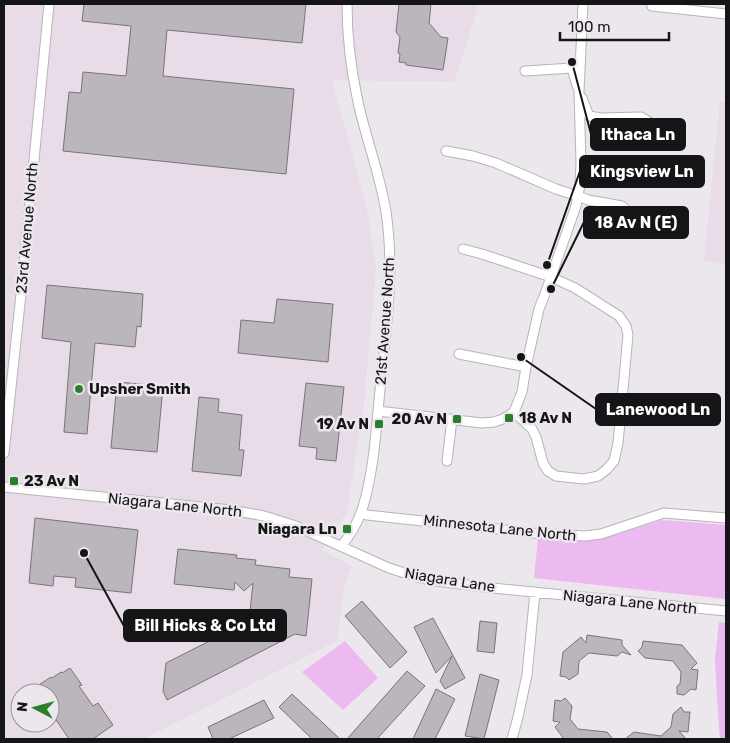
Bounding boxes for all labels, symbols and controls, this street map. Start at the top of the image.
scale bar [560,10,669,42]
text: 100 m [568,18,610,36]
callout: Ithaca Ln [591,119,685,150]
text: Ithaca Ln [601,125,675,144]
callout: Kingsview Ln [580,156,704,187]
street label: 23rd Avenue North [12,162,42,294]
text: Kingsview Ln [590,162,694,181]
callout: 18 Av N (E) [584,207,688,238]
text: 18 Av N (E) [594,213,678,232]
street label: 21st Avenue North [372,257,398,385]
place label: Upsher Smith [89,380,191,398]
marker: Upsher Smith [73,383,85,395]
callout: Lanewood Ln [596,394,720,425]
text: Lanewood Ln [606,400,710,419]
place label: 18 Av N [519,409,572,427]
place label: 20 Av N [392,410,447,428]
marker: 18 Av N [503,412,515,424]
marker: 20 Av N [451,413,463,425]
place label: 19 Av N [316,415,369,433]
marker: 19 Av N [373,418,385,430]
place label: 23 Av N [24,472,79,490]
marker: 23 Av N [8,475,20,487]
street label: Niagara Lane North [107,489,243,521]
street label: Minnesota Lane North [423,511,577,545]
place label: Niagara Ln [257,520,337,538]
marker: Niagara Ln [341,523,353,535]
street label: Niagara Lane [403,564,497,596]
street label: Niagara Lane North [562,586,698,618]
callout: Bill Hicks & Co Ltd [124,610,286,641]
text: Bill Hicks & Co Ltd [134,616,276,635]
north arrow [10,683,60,733]
text: N [14,701,32,713]

